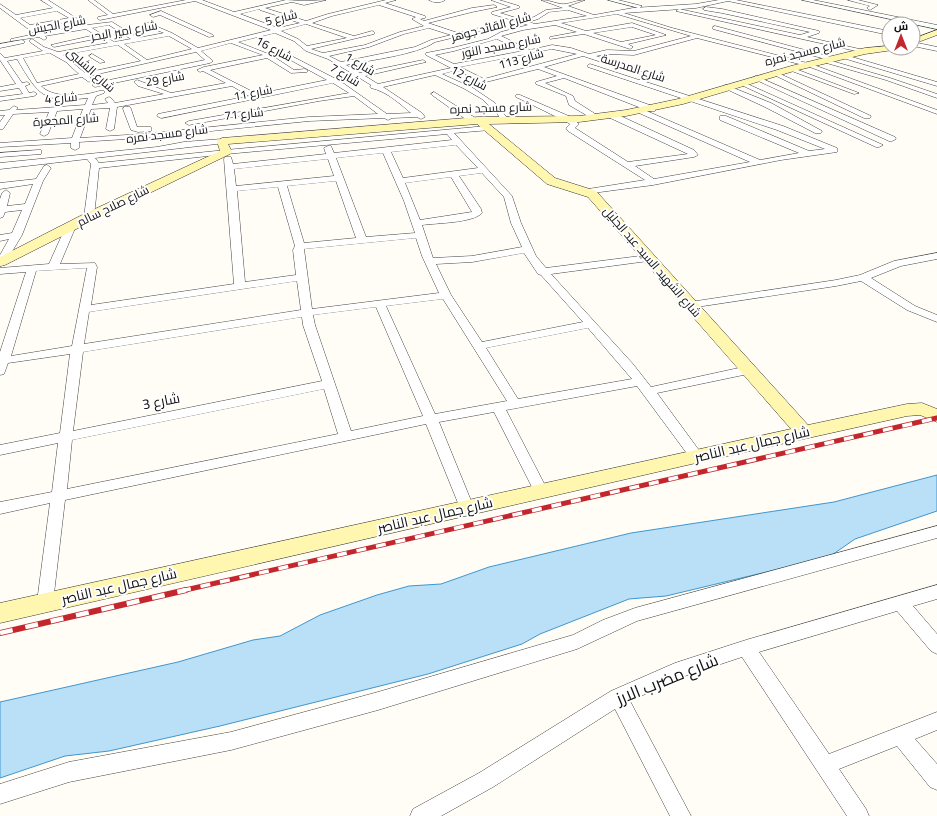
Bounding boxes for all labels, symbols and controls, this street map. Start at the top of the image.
street label: شارع 5 [262,2,300,33]
street label: شارع القائد جوهر [447,5,534,49]
street label: شارع الجيش [26,8,88,41]
street label: شارع امير البحر [88,13,159,48]
north arrow [881,16,921,56]
text: ش [894,16,908,36]
street label: شارع مسجد النور [458,27,543,65]
street label: شارع 16 [251,29,297,68]
street label: شارع مسجد نمره [762,30,848,73]
street label: شارع الشلبى [61,41,121,98]
street label: شارع 113 [496,41,546,76]
street label: شارع 1 [340,45,380,82]
street label: شارع المدرسة [598,46,669,89]
street label: شارع 7 [325,56,365,93]
street label: شارع 12 [446,58,492,97]
street label: شارع 29 [144,64,186,93]
street label: شارع 11 [231,77,274,108]
street label: شارع 4 [44,85,78,110]
street label: شارع مسجد نمره [450,95,532,120]
street label: شارع 71 [223,100,265,127]
street label: شارع المجعرة [32,106,100,133]
street label: شارع مسجد نمره [125,117,209,150]
street label: شارع صلاح سالم [73,178,153,233]
street label: شارع الشهيد السيد عبد الجليل [597,201,708,323]
street label: شارع 3 [140,385,182,417]
street label: شارع جمال عبد الناصر [691,418,812,470]
street label: شارع جمال عبد الناصر [374,489,495,541]
street label: شارع جمال عبد الناصر [58,560,179,612]
street label: شارع مضرب الارز [610,644,723,714]

